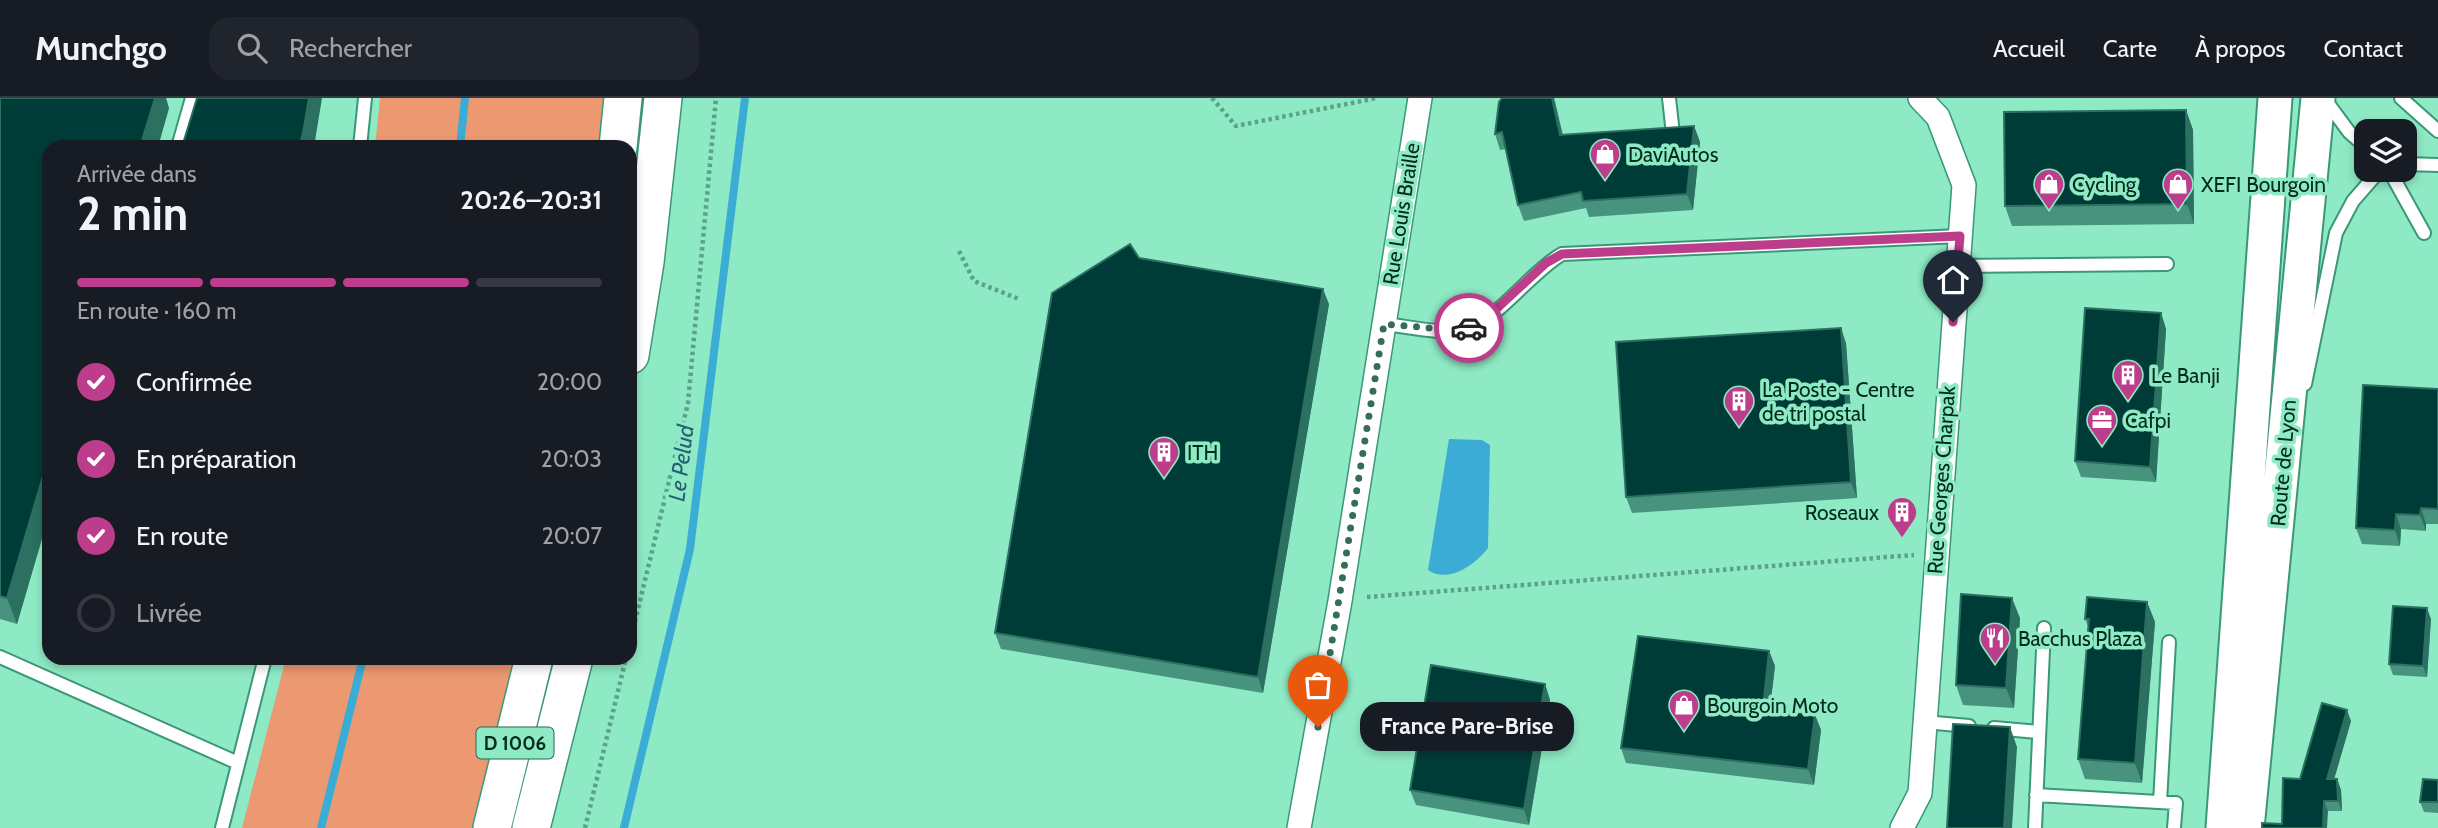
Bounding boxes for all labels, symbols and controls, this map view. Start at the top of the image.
search box [209,17,699,80]
text: Munchgo [35,28,167,68]
icon: search [233,29,271,67]
text: Rechercher [289,32,412,64]
text: Accueil [1993,34,2065,63]
text: Carte [2103,34,2157,63]
text: À propos [2195,34,2286,63]
text: Contact [2324,34,2403,63]
map controls [2354,119,2417,182]
button: layers [2354,119,2417,182]
shop icon: DaviAutos [1588,137,1622,181]
street label: Rue Louis Braille [1377,141,1425,287]
place label: DaviAutos [1628,142,1719,167]
text: Arrivée dans [77,160,197,188]
shop icon: Cycling [2032,167,2066,211]
shop icon: XEFI Bourgoin [2161,167,2195,211]
place label: Cycling [2072,172,2137,197]
place label: XEFI Bourgoin [2201,172,2326,197]
text: 20:26–20:31 [460,184,602,216]
text: 2 min [77,186,188,242]
pin [1923,250,1983,322]
icon: home [1934,261,1972,299]
courier [1434,293,1504,363]
text: En route · 160 m [77,297,236,325]
icon: car [1450,309,1488,347]
building icon: Le Banji [2111,358,2145,402]
icon: check [77,363,115,401]
place label: Le Banji [2151,363,2220,389]
text: Confirmée [136,366,252,398]
text: 20:00 [537,368,602,396]
place label: La Poste - Centre de tri postal [1762,377,1915,426]
building icon: La Poste - Centre de tri postal [1722,384,1756,428]
street label: Rue Georges Charpak [1922,384,1960,575]
street label: Route de Lyon [2265,399,2301,527]
office icon: Cafpi [2085,403,2119,447]
place label: Cafpi [2125,408,2171,433]
water label: Le Pelud [662,422,700,503]
building icon: ITH [1147,435,1181,479]
icon: check [77,440,115,478]
place label: ITH [1187,440,1218,465]
text: En préparation [136,443,297,475]
text: 20:03 [541,445,602,473]
building icon: Roseaux [1885,495,1919,539]
place label: Roseaux [1805,500,1879,525]
icon: check [77,517,115,555]
text: En route [136,520,228,552]
text: 20:07 [542,522,602,550]
text: Livrée [136,597,202,629]
restaurant icon: Bacchus Plaza [1978,621,2012,665]
place label: Bacchus Plaza [2018,626,2142,651]
pin [1288,655,1348,727]
icon: bag [1299,666,1337,704]
shop icon: Bourgoin Moto [1667,688,1701,732]
place label: Bourgoin Moto [1707,693,1838,718]
callout: France Pare-Brise [1360,702,1574,752]
text: France Pare-Brise [1381,712,1553,740]
road number: D 1006 [476,728,554,758]

